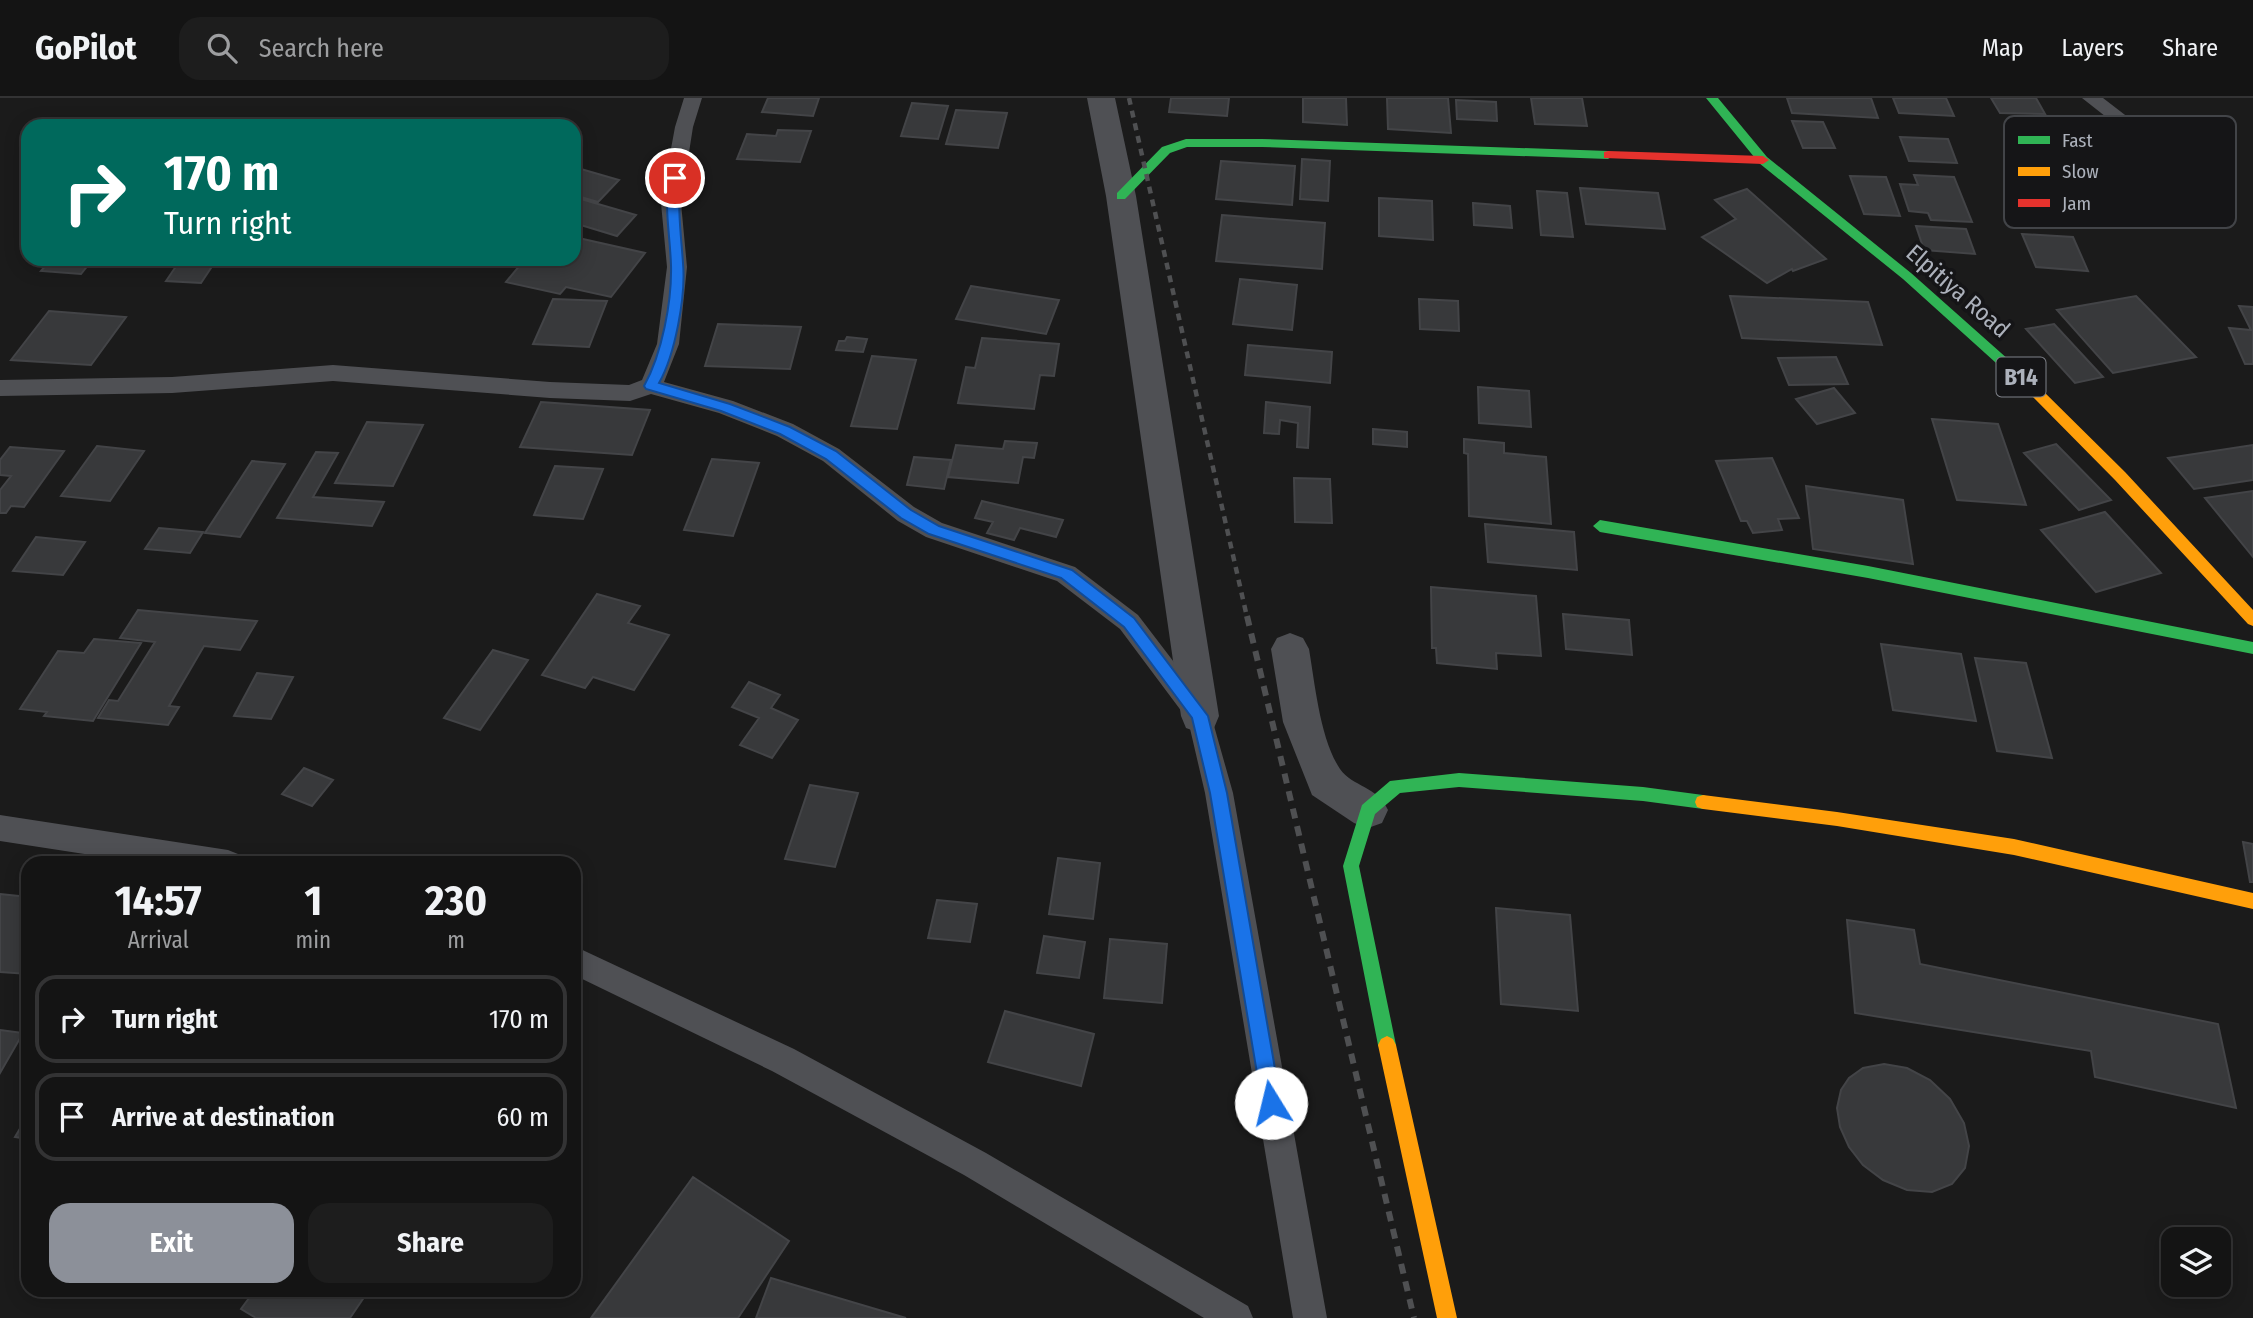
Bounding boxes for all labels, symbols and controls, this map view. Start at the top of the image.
search box [179,17,669,80]
text: GoPilot [35,28,137,68]
icon: search [203,29,241,67]
text: Search here [259,33,384,64]
text: Map [1982,34,2024,62]
text: Layers [2062,34,2124,62]
text: Share [2162,34,2218,62]
legend [2004,116,2236,228]
text: Fast [2062,129,2093,152]
text: 170 m [164,144,280,203]
icon: right [49,147,140,238]
pin [645,148,705,208]
icon: arrive [656,159,694,197]
text: Slow [2062,160,2099,183]
text: Jam [2062,192,2091,215]
text: Turn right [164,204,291,242]
street label: Elpitiya Road [1901,239,2015,343]
road number: B14 [1996,358,2046,396]
text: 14:57 [115,876,202,926]
text: 1 [304,876,322,926]
text: 230 [425,876,487,926]
text: Arrival [128,926,189,954]
text: min [295,926,331,954]
text: m [447,926,465,954]
icon: right [53,1000,91,1038]
text: Turn right [112,1004,218,1035]
text: 170 m [489,1004,549,1035]
position arrow [1234,1066,1308,1140]
icon: arrive [53,1098,91,1136]
text: Arrive at destination [112,1102,335,1133]
text: 60 m [496,1102,549,1133]
button: Exit [49,1203,294,1283]
button: Share [308,1203,553,1283]
map controls [2161,1227,2231,1297]
button: layers [2161,1227,2231,1297]

